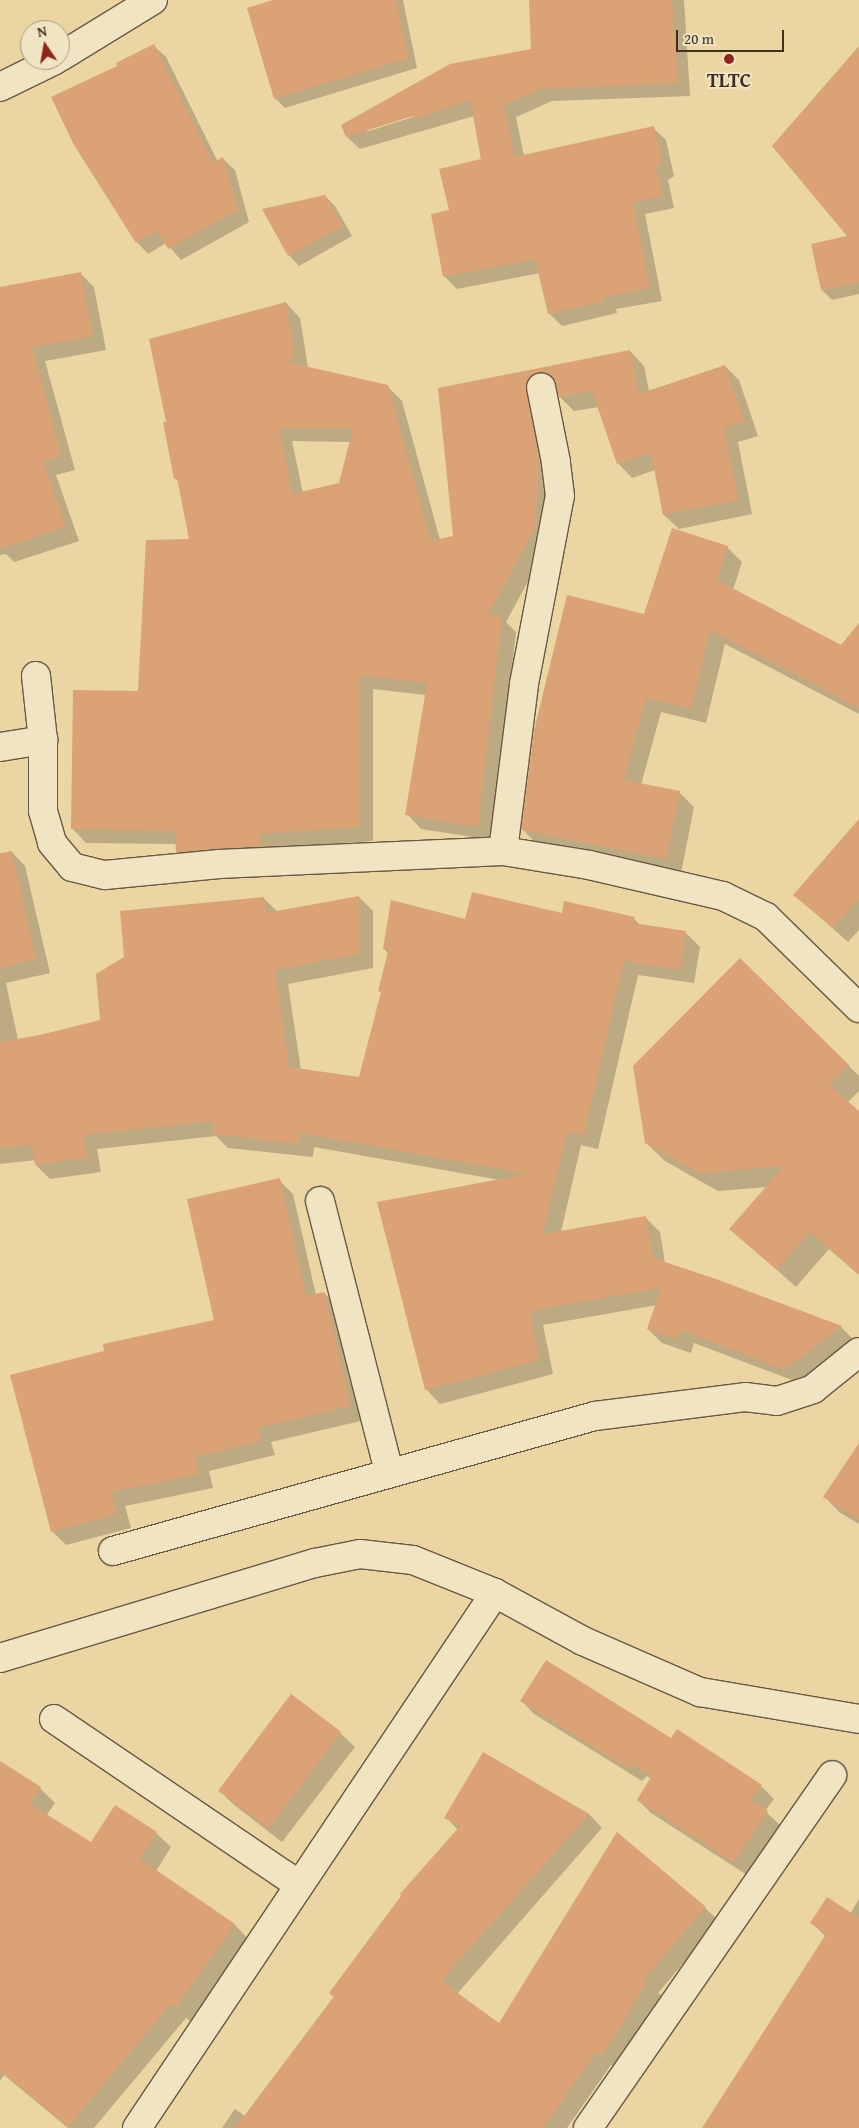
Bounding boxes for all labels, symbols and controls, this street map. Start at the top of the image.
north arrow [20,20,70,70]
scale bar [679,20,786,52]
text: N [35,21,49,42]
text: 20 m [684,28,714,49]
marker: TLTC [723,53,735,65]
place label: TLTC [707,67,751,91]

